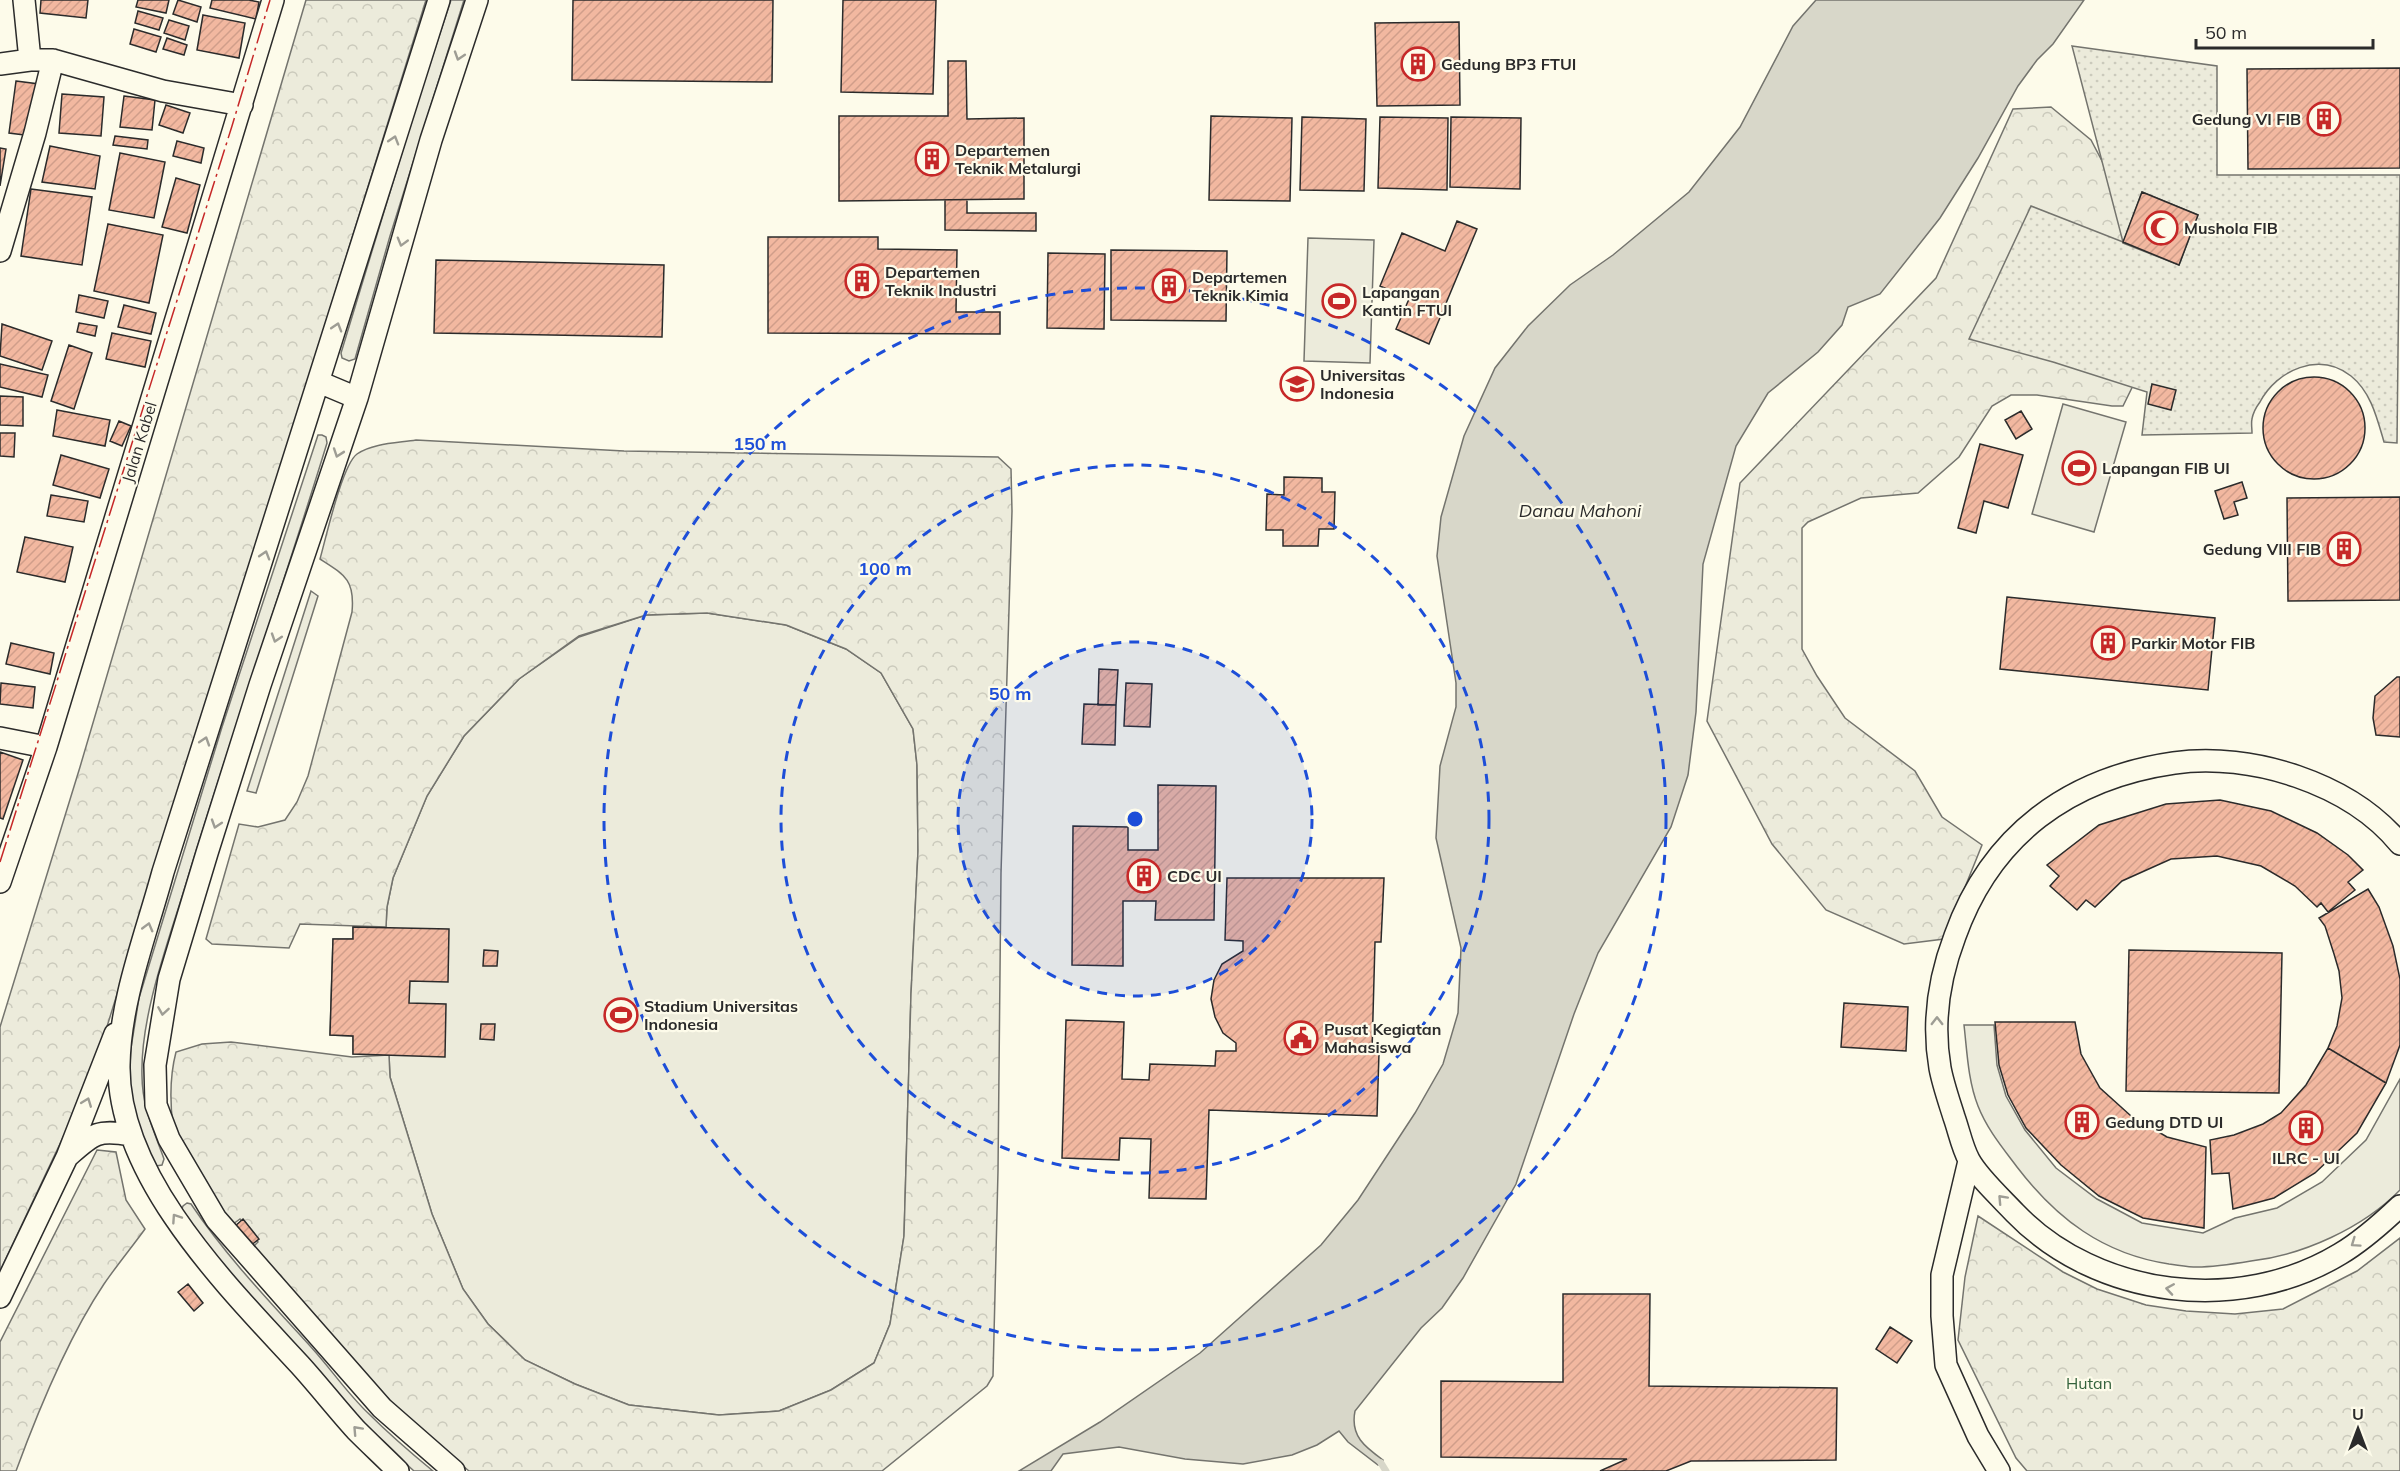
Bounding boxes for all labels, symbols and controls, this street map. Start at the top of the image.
scale bar [2196,12,2373,50]
text: 50 m [2205,21,2247,44]
building icon: Gedung BP3 FTUI [1400,46,1436,82]
one-way arrow [454,50,467,61]
place label: Gedung BP3 FTUI [1441,54,1576,74]
building icon: Gedung VI FIB [2306,101,2342,137]
place label: Gedung VI FIB [2192,109,2301,129]
one-way arrow [387,135,399,146]
place label: Departemen Teknik Metalurgi [955,140,1081,178]
building icon: Departemen Teknik Metalurgi [914,141,950,177]
mosque icon: Mushola FIB [2143,210,2179,246]
place label: Mushola FIB [2184,218,2278,238]
one-way arrow [397,236,409,247]
place label: Departemen Teknik Industri [885,262,996,300]
building icon: Departemen Teknik Industri [844,263,880,299]
place label: Departemen Teknik Kimia [1192,267,1289,305]
building icon: Departemen Teknik Kimia [1151,268,1187,304]
place label: Lapangan Kantin FTUI [1362,282,1452,320]
sports icon: Lapangan Kantin FTUI [1321,283,1357,319]
one-way arrow [330,322,342,333]
place label: Universitas Indonesia [1320,365,1405,403]
school or university icon: Universitas Indonesia [1279,366,1315,402]
street label: Jalan Kabel [117,399,161,485]
text: 150 m [733,432,787,455]
one-way arrow [333,447,346,458]
sports icon: Lapangan FIB UI [2061,450,2097,486]
place label: Lapangan FIB UI [2102,458,2230,478]
water label: Danau Mahoni [1519,499,1642,522]
building icon: Gedung VIII FIB [2326,531,2362,567]
place label: Gedung VIII FIB [2203,539,2321,559]
one-way arrow [257,550,270,561]
text: 100 m [858,557,912,580]
building icon: Parkir Motor FIB [2090,625,2126,661]
one-way arrow [271,632,283,643]
place label: Parkir Motor FIB [2131,633,2255,653]
text: 50 m [989,682,1031,705]
one-way arrow [198,736,210,747]
centre of rings [1125,809,1145,829]
one-way arrow [211,818,223,829]
building icon: CDC UI [1126,858,1162,894]
place label: CDC UI [1167,866,1222,886]
one-way arrow [141,922,153,933]
place label: Stadium Universitas Indonesia [644,996,798,1034]
sports icon: Stadium Universitas Indonesia [603,997,639,1033]
one-way arrow [158,1007,170,1016]
one-way arrow [1931,1017,1943,1026]
place label: Pusat Kegiatan Mahasiswa [1324,1019,1441,1057]
public building icon: Pusat Kegiatan Mahasiswa [1283,1020,1319,1056]
one-way arrow [80,1097,92,1108]
building icon: Gedung DTD UI [2064,1104,2100,1140]
building icon: ILRC - UI [2288,1110,2324,1146]
place label: Gedung DTD UI [2105,1112,2223,1132]
place label: ILRC - UI [2272,1148,2340,1168]
one-way arrow [1998,1196,2009,1206]
one-way arrow [171,1214,183,1224]
one-way arrow [2351,1236,2362,1247]
one-way arrow [2166,1283,2175,1295]
park label: Hutan [2066,1373,2112,1393]
north arrow [2328,1399,2388,1459]
text: U [2352,1404,2364,1424]
one-way arrow [353,1426,364,1436]

